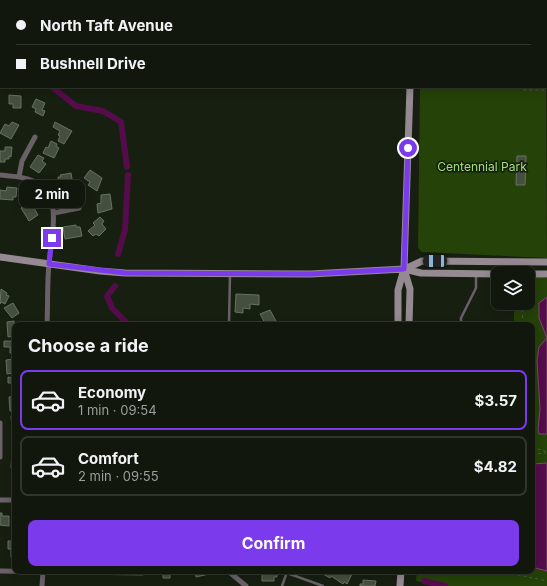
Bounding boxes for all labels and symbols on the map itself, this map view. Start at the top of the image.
route start [399,139,417,157]
park label: Centennial Park [437,159,527,174]
callout: 2 min [19,180,85,208]
route end [43,229,61,247]
car [423,255,447,267]

